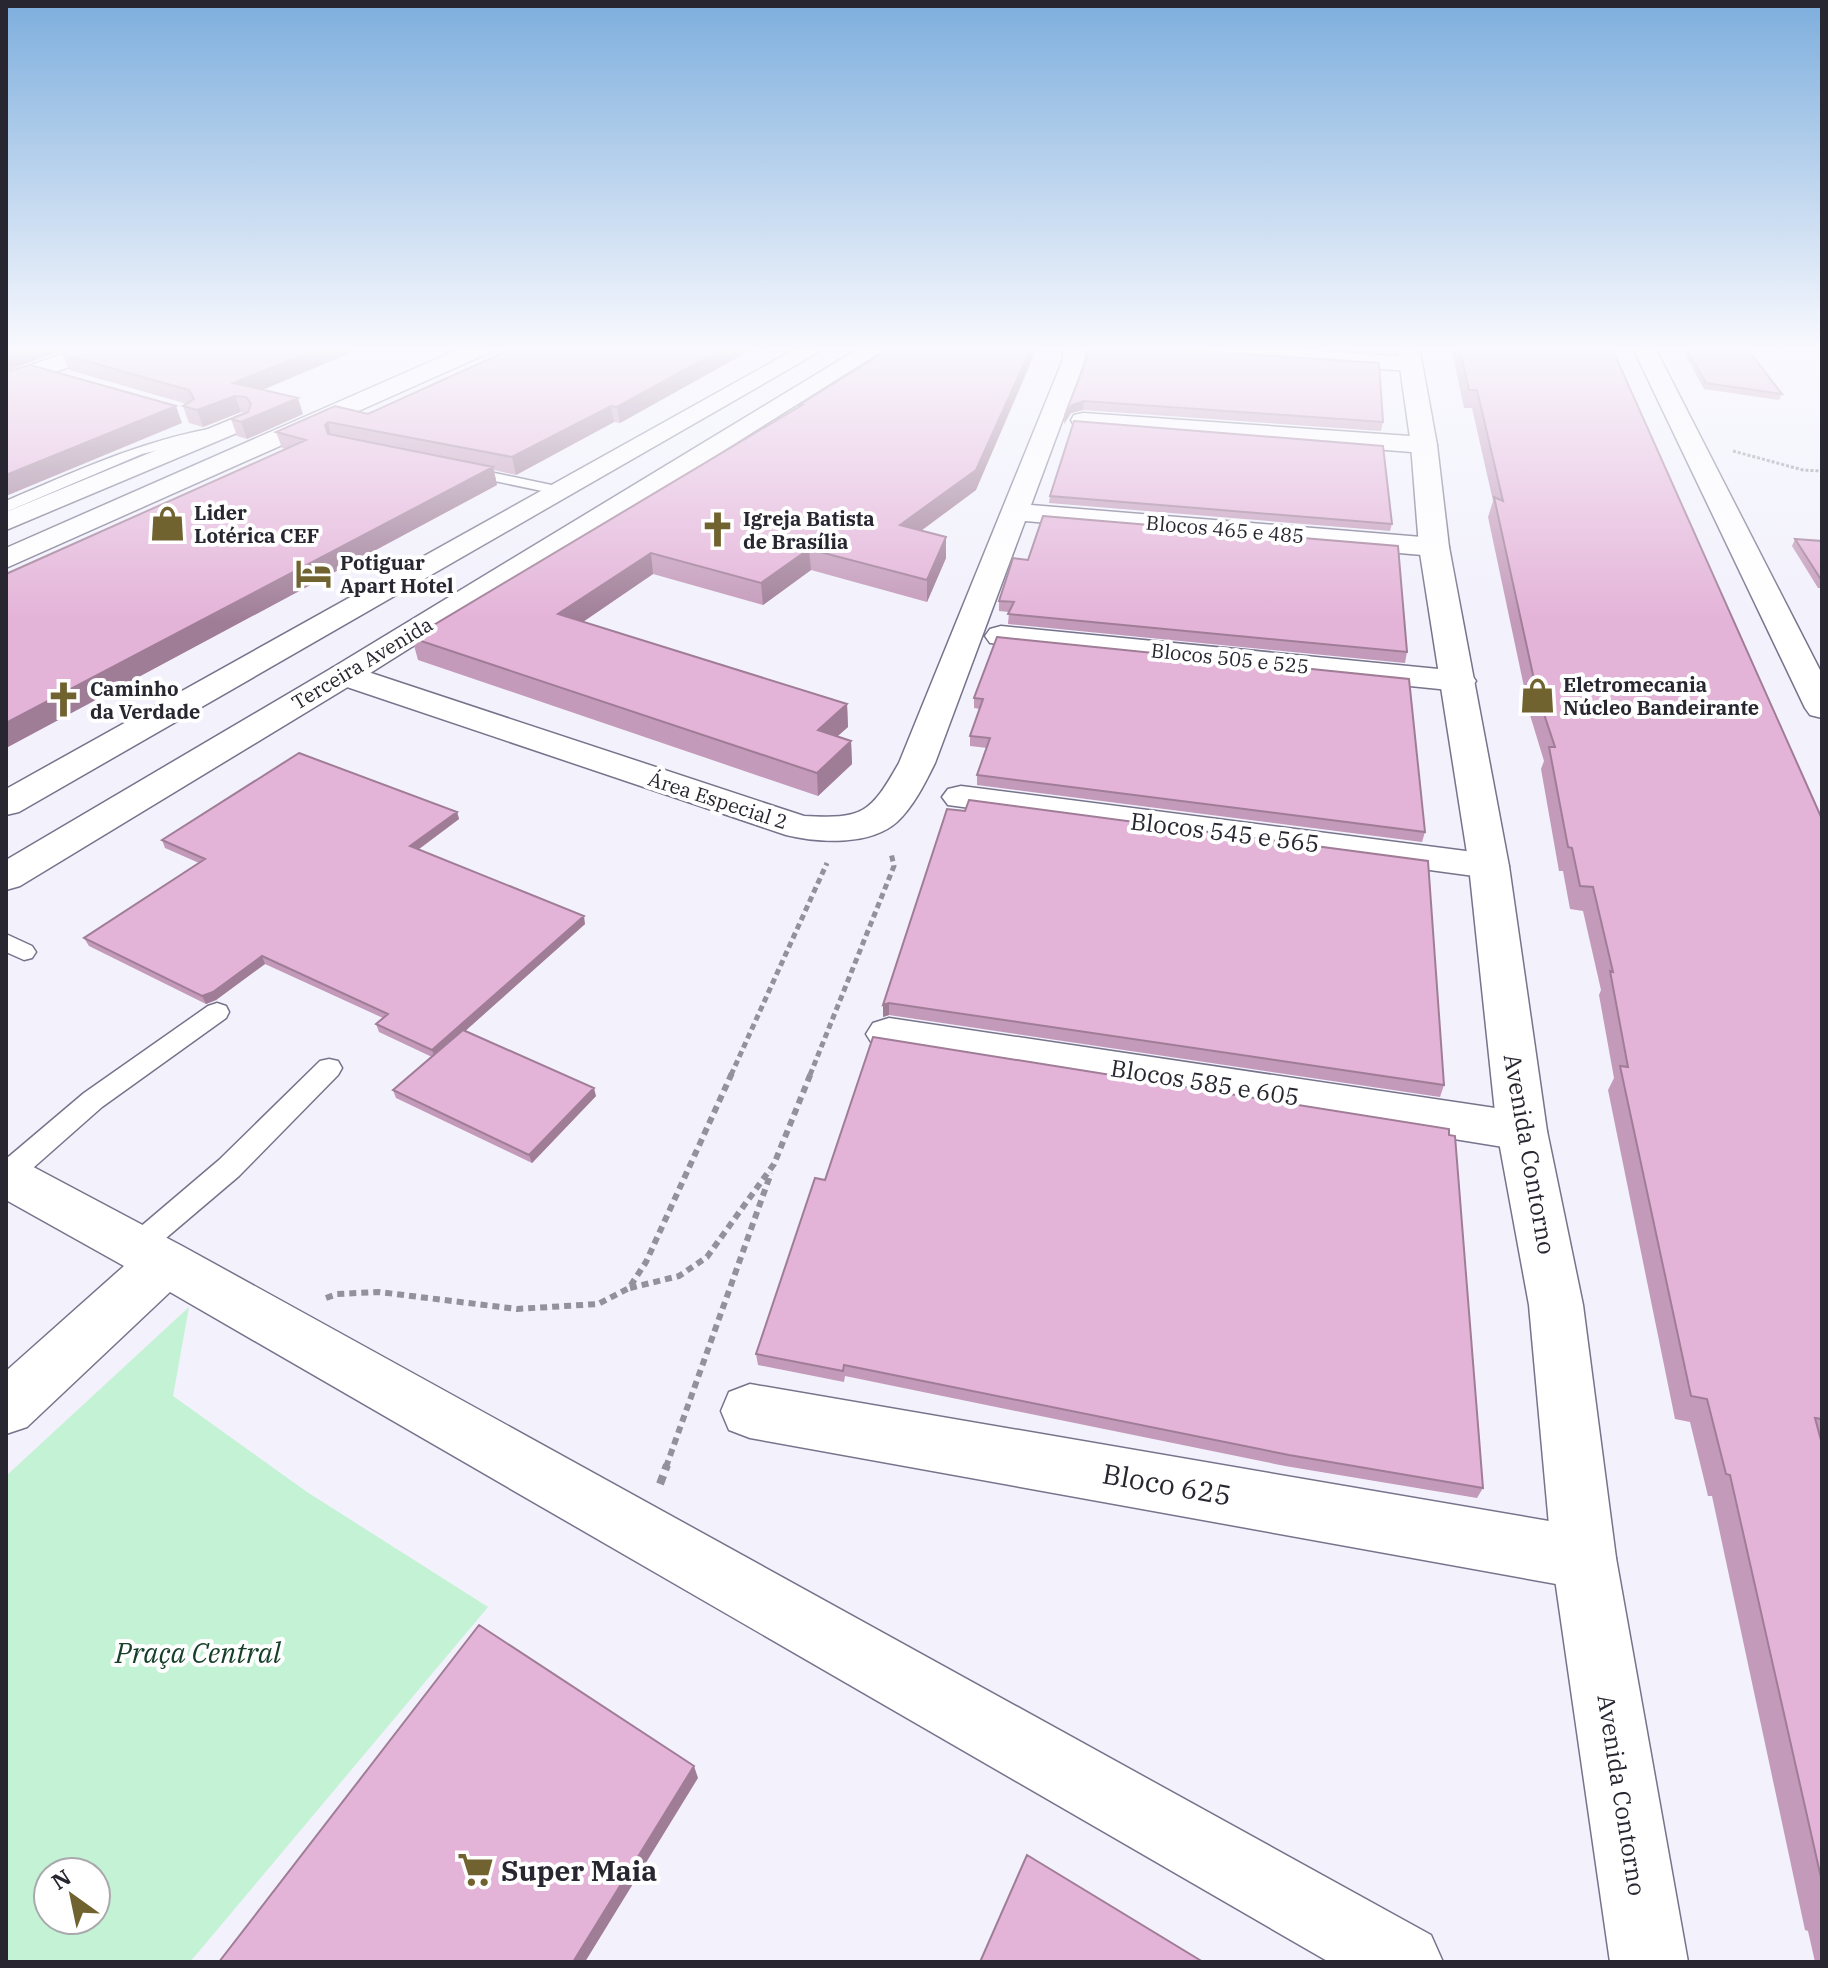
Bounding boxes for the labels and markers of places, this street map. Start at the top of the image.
place label: Lider Lotérica CEF [194,499,319,549]
shop icon: Lider Lotérica CEF [149,505,187,543]
place label: Igreja Batista de Brasília [743,505,875,555]
church icon: Igreja Batista de Brasília [698,510,736,548]
place label: Potiguar Apart Hotel [340,549,454,599]
hotel icon: Potiguar Apart Hotel [295,555,333,593]
place label: Eletromecania Núcleo Bandeirante [1563,671,1759,721]
place label: Caminho da Verdade [90,675,200,725]
shop icon: Eletromecania Núcleo Bandeirante [1518,676,1556,714]
church icon: Caminho da Verdade [45,681,83,719]
supermarket icon: Super Maia [456,1851,494,1889]
place label: Super Maia [501,1852,657,1889]

